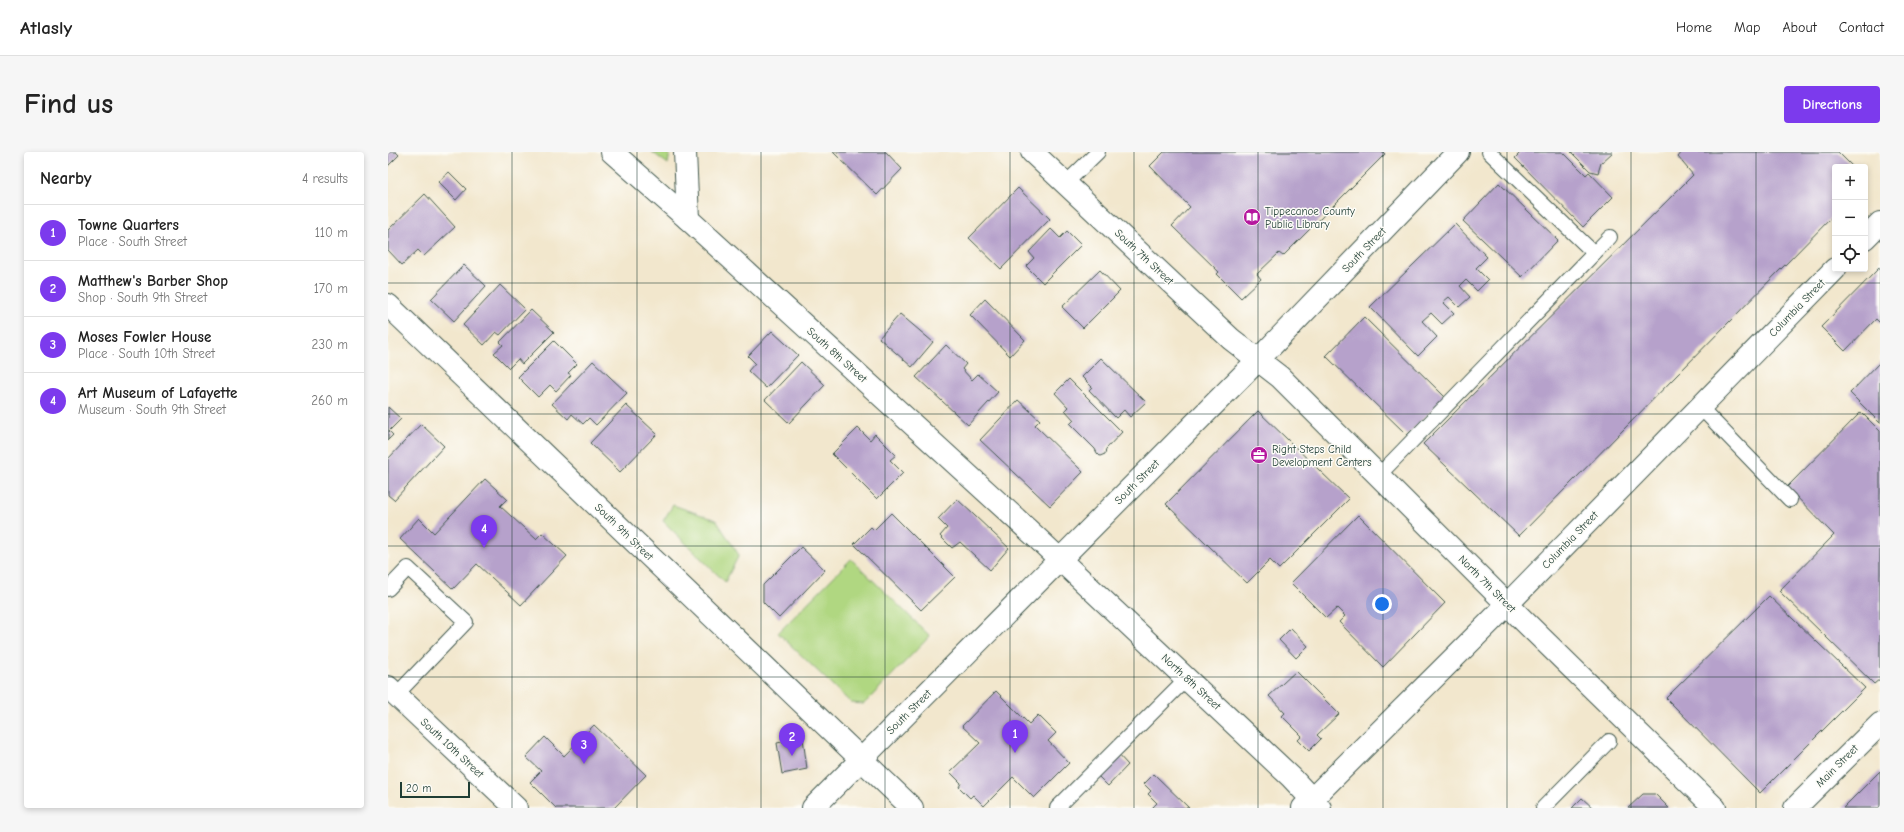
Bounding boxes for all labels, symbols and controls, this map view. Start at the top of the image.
text: Atlasly [20,17,72,39]
text: Home [1676,19,1712,36]
text: Map [1734,19,1760,36]
text: About [1782,19,1817,36]
text: Contact [1839,19,1884,36]
button: Directions [1784,86,1880,123]
text: Find us [24,88,113,120]
map controls [1832,164,1868,272]
button: + [1832,164,1868,200]
text: Nearby [40,169,91,188]
text: 4 results [302,171,348,186]
button: − [1832,200,1868,236]
place label: Tippecanoe County Public Library [1265,205,1355,231]
library icon: Tippecanoe County Public Library [1242,207,1262,227]
text: Towne Quarters [78,216,179,234]
street label: South Street [1339,224,1389,275]
text: 1 [50,225,56,240]
text: 110 m [315,225,348,240]
street label: South 7th Street [1112,226,1177,288]
text: Place · South Street [78,234,187,249]
button: locate [1832,236,1868,272]
text: Matthew's Barber Shop [78,272,228,290]
street label: Columbia Street [1766,276,1828,339]
text: 2 [50,281,56,296]
text: 170 m [314,281,348,296]
text: Shop · South 9th Street [78,290,207,305]
street label: South 8th Street [804,325,870,386]
text: Moses Fowler House [78,328,211,346]
text: 3 [50,337,56,352]
text: 230 m [312,337,348,352]
text: Place · South 10th Street [78,346,215,361]
text: Art Museum of Lafayette [78,384,237,402]
text: 4 [50,393,56,408]
text: 260 m [311,393,348,408]
text: Museum · South 9th Street [78,402,226,417]
place label: Right Steps Child Development Centers [1272,443,1372,469]
office icon: Right Steps Child Development Centers [1249,445,1269,465]
street label: South Street [1112,456,1163,507]
street label: South 9th Street [592,501,657,564]
street label: Columbia Street [1539,508,1601,571]
pin: 4 [471,515,497,548]
street label: North 7th Street [1456,553,1519,616]
your location [1372,594,1392,614]
street label: North 8th Street [1159,651,1224,713]
street label: South Street [884,686,935,737]
street label: South 10th Street [418,715,487,781]
pin: 1 [1002,720,1028,753]
pin: 2 [779,723,805,756]
pin: 3 [571,731,597,764]
street label: Main Street [1813,741,1862,790]
scale bar [400,780,470,799]
text: 20 m [406,782,431,795]

